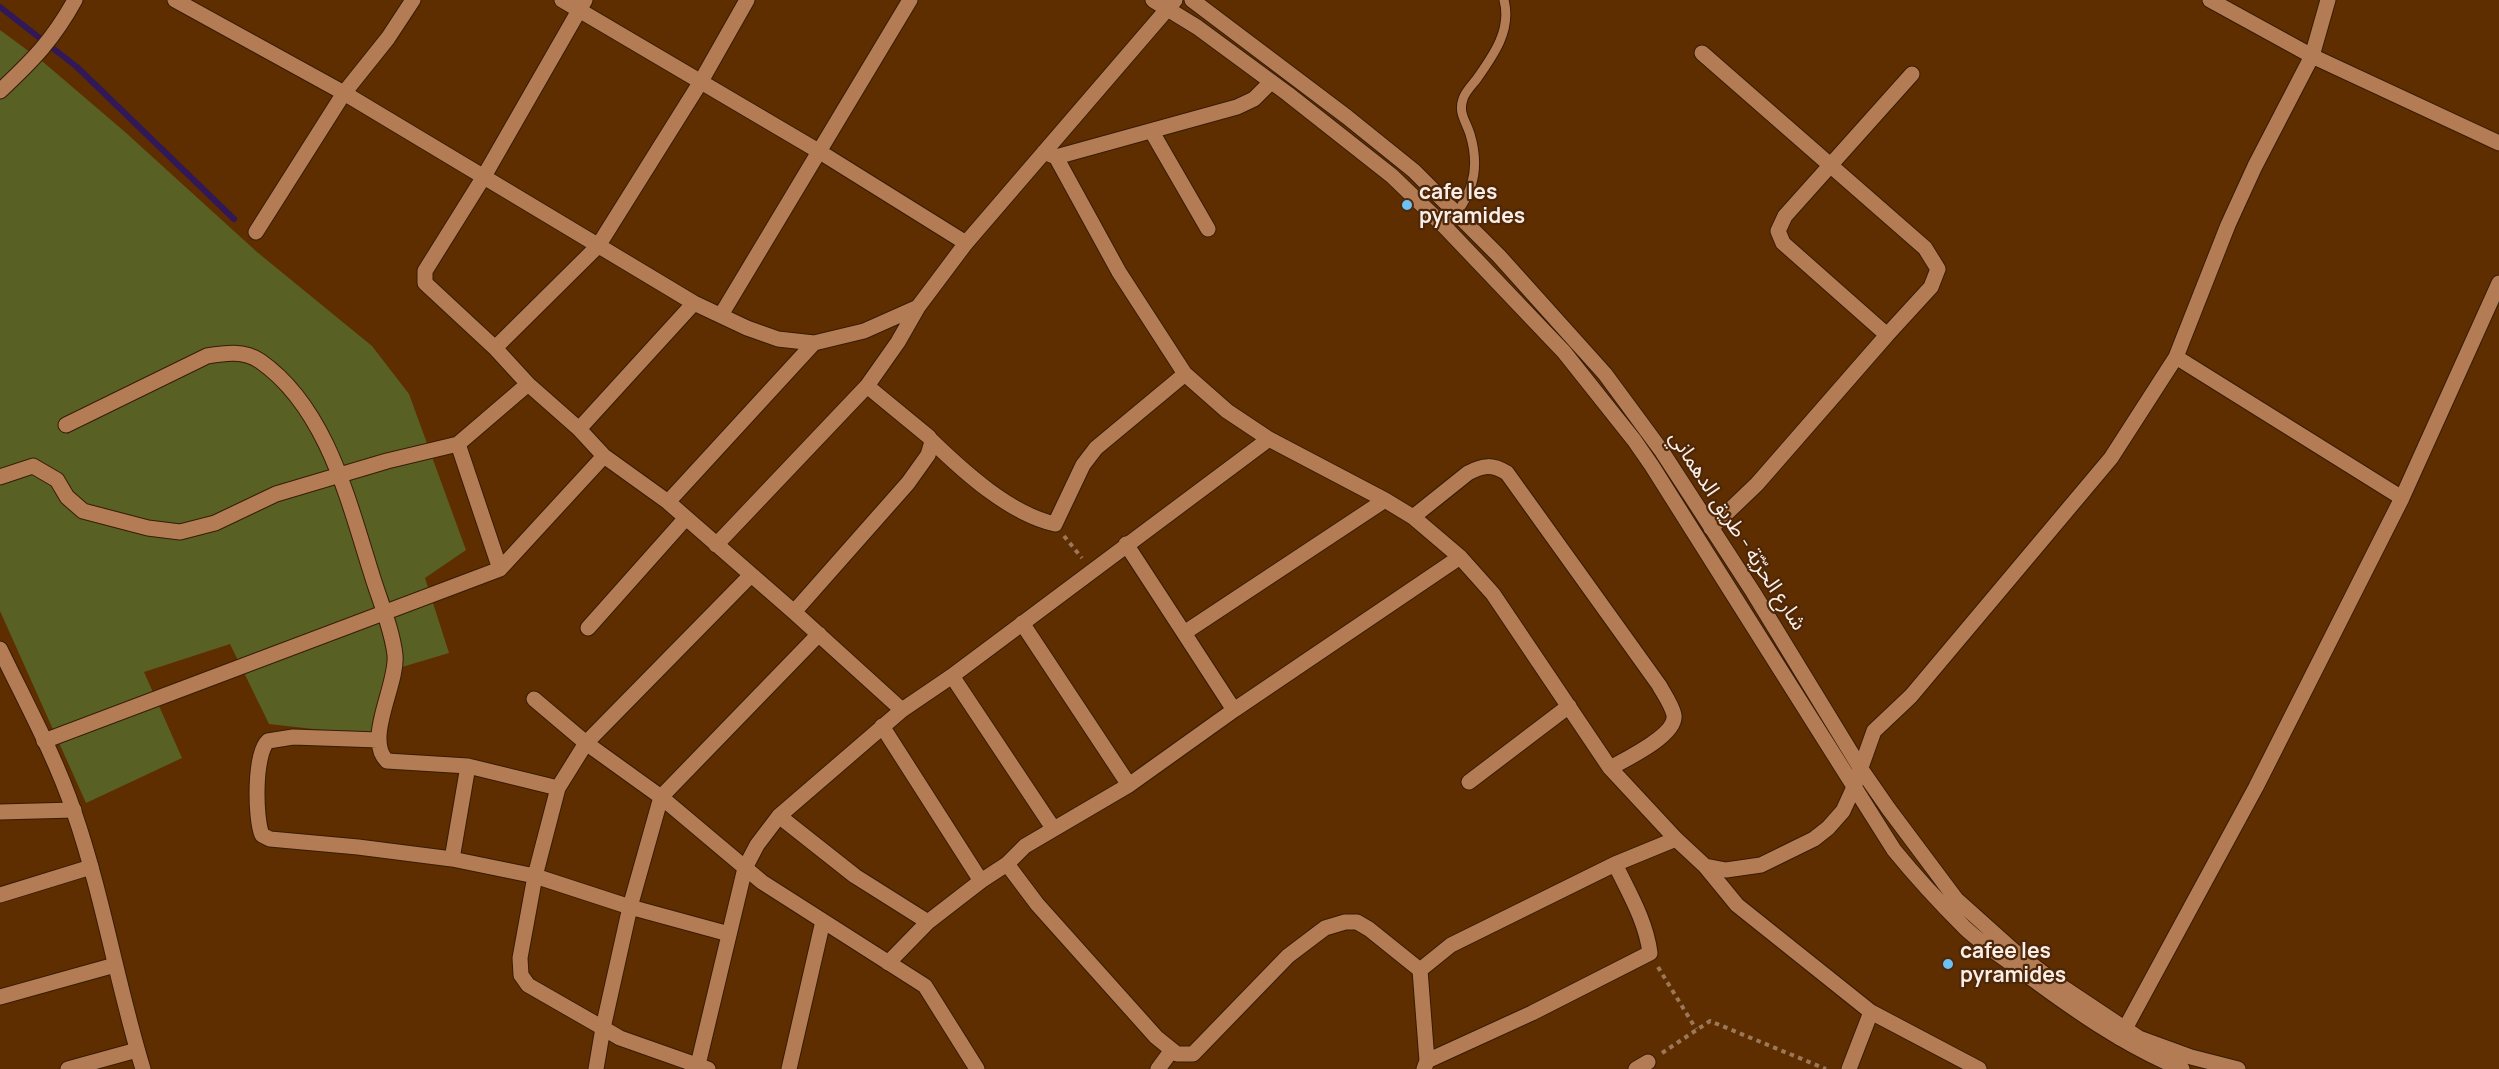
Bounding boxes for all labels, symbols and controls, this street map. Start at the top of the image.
place label: cafe les pyramides [1419,180,1525,230]
marker: cafe les pyramides [1400,198,1414,212]
street label: شارع الحرّيّة - طريق الدهماني [1663,427,1811,635]
place label: cafee les pyramides [1960,939,2066,989]
marker: cafee les pyramides [1941,957,1955,971]

